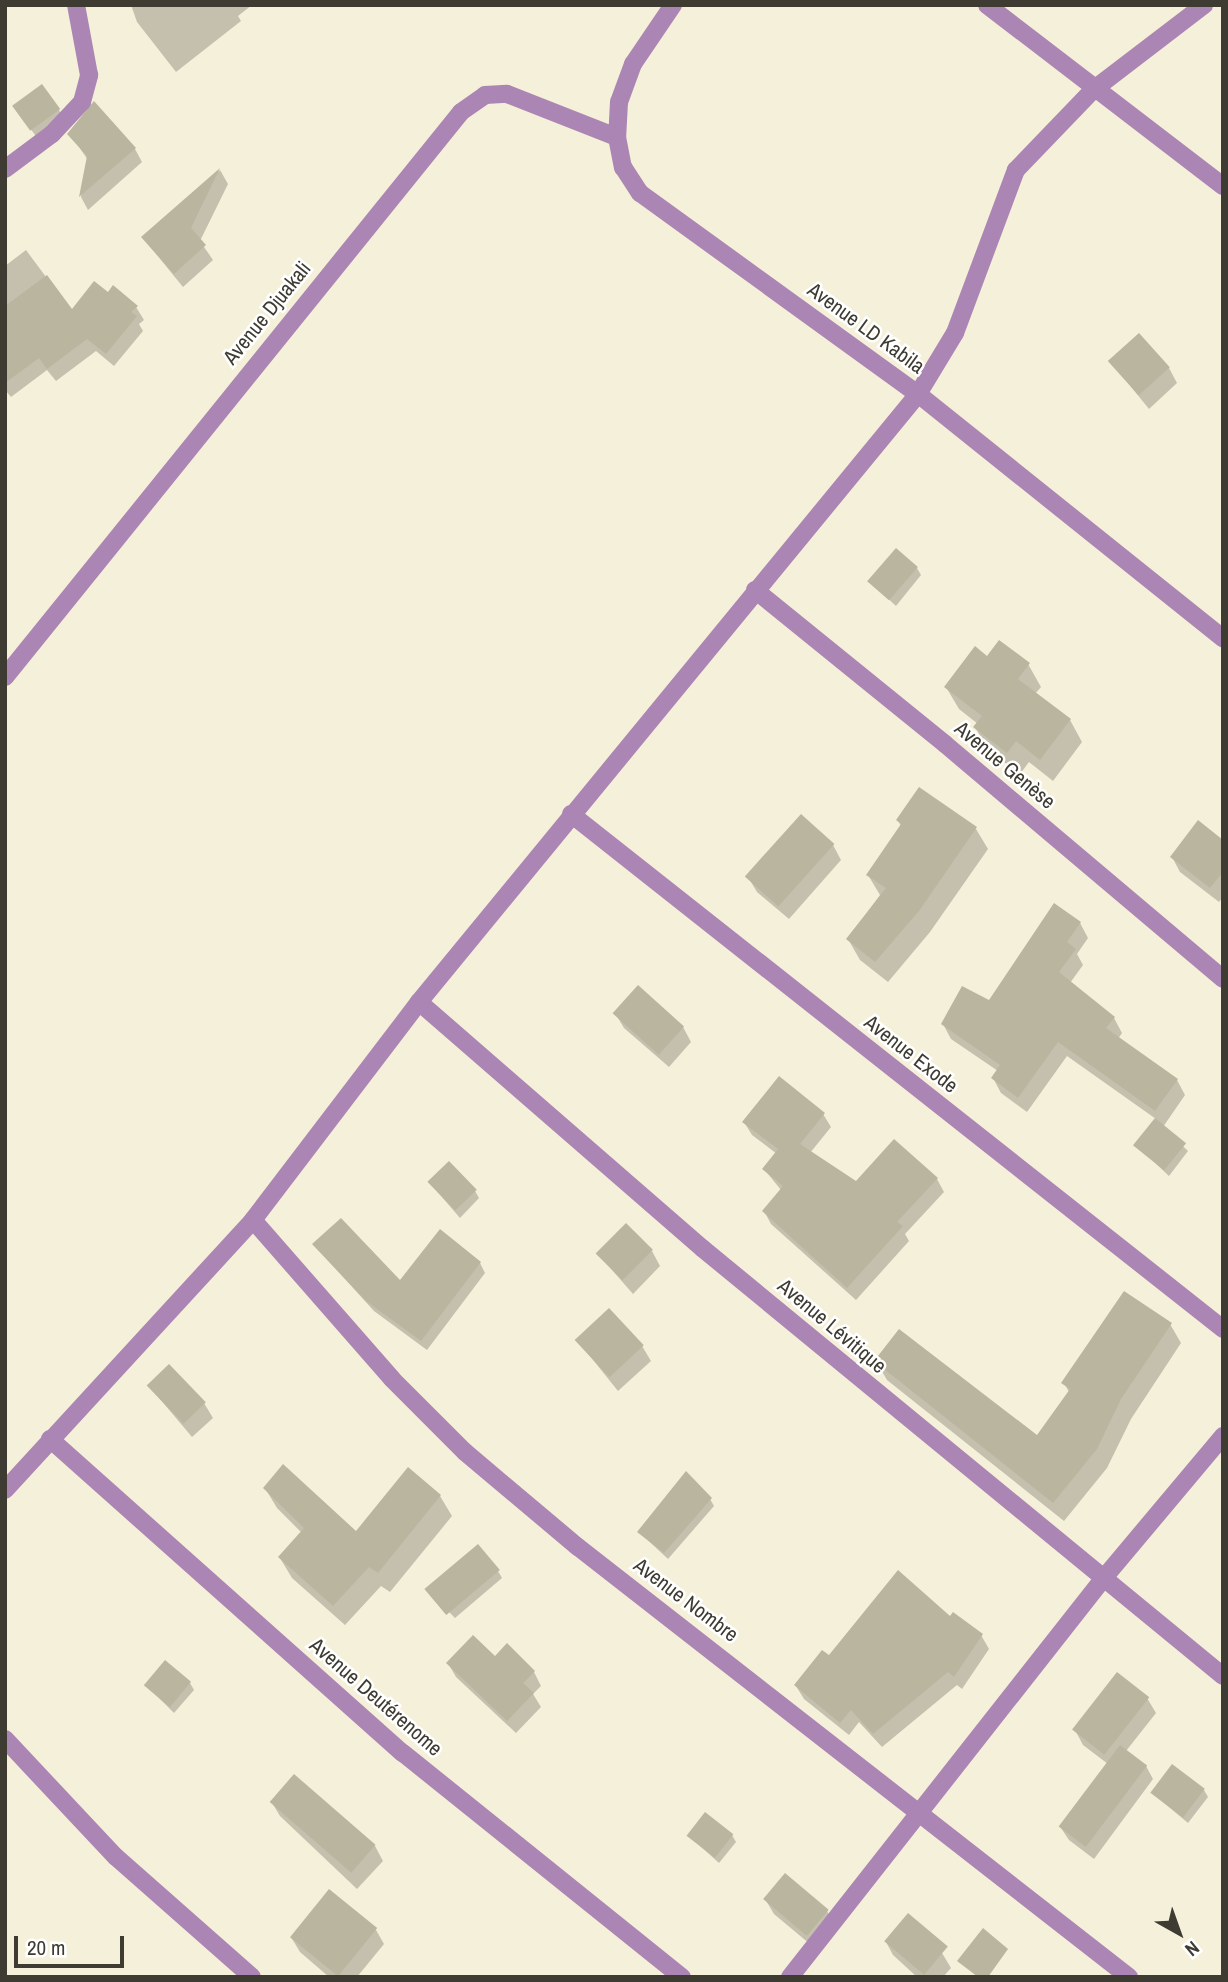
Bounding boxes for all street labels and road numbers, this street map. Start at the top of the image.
street label: Avenue Djuakali [218,256,316,370]
street label: Avenue LD Kabila [803,277,929,379]
street label: Avenue Genèse [950,716,1060,814]
street label: Avenue Exode [859,1010,963,1098]
street label: Avenue Lévitique [773,1273,891,1379]
street label: Avenue Nombre [629,1553,743,1647]
street label: Avenue Deutérenome [305,1633,447,1761]

